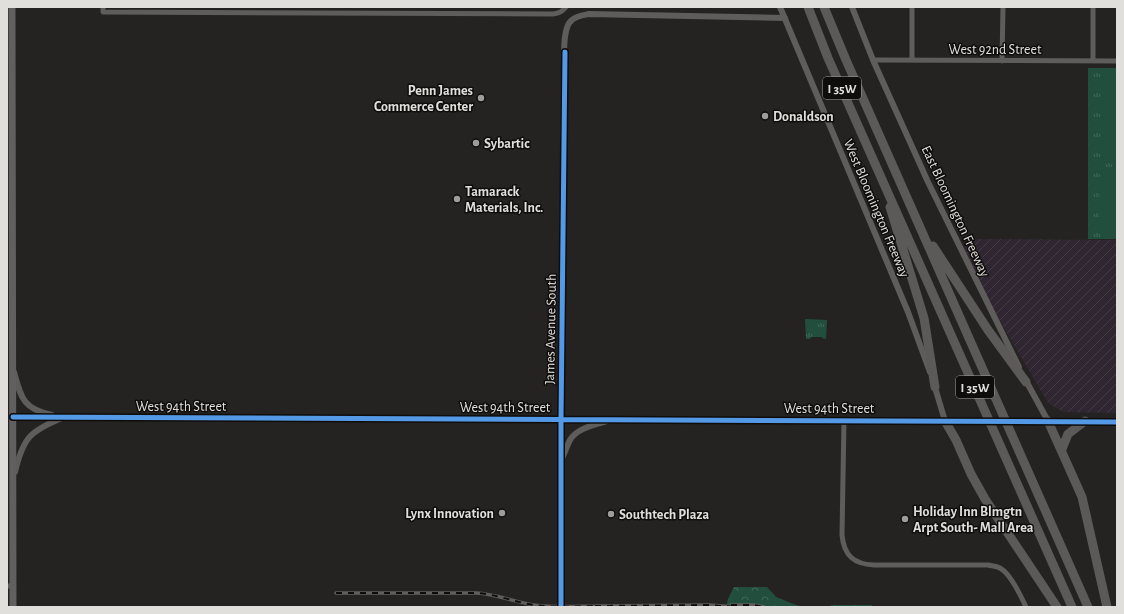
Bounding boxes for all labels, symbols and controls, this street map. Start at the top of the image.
street label: West 92nd Street [949,43,1042,57]
road number: I 35W [823,77,861,99]
place label: Penn James Commerce Center [374,84,473,114]
marker: Penn James Commerce Center [476,93,486,103]
place label: Donaldson [773,110,834,124]
marker: Donaldson [760,111,770,121]
place label: Sybartic [484,137,530,151]
street label: West Bloomington Freeway [841,137,912,279]
marker: Sybartic [471,138,481,148]
street label: East Bloomington Freeway [919,144,992,279]
place label: Tamarack Materials, Inc. [465,185,543,215]
marker: Tamarack Materials, Inc. [452,194,462,204]
street label: James Avenue South [543,274,559,385]
road number: I 35W [956,376,994,398]
street label: West 94th Street [136,400,227,414]
street label: West 94th Street [460,401,551,415]
street label: West 94th Street [784,402,875,416]
place label: Holiday Inn Blmgtn Arpt South- Mall Area [913,505,1034,535]
place label: Lynx Innovation [405,507,494,521]
marker: Lynx Innovation [497,508,507,518]
place label: Southtech Plaza [619,508,709,522]
marker: Southtech Plaza [606,509,616,519]
marker: Holiday Inn Blmgtn Arpt South- Mall Area [900,514,910,524]

